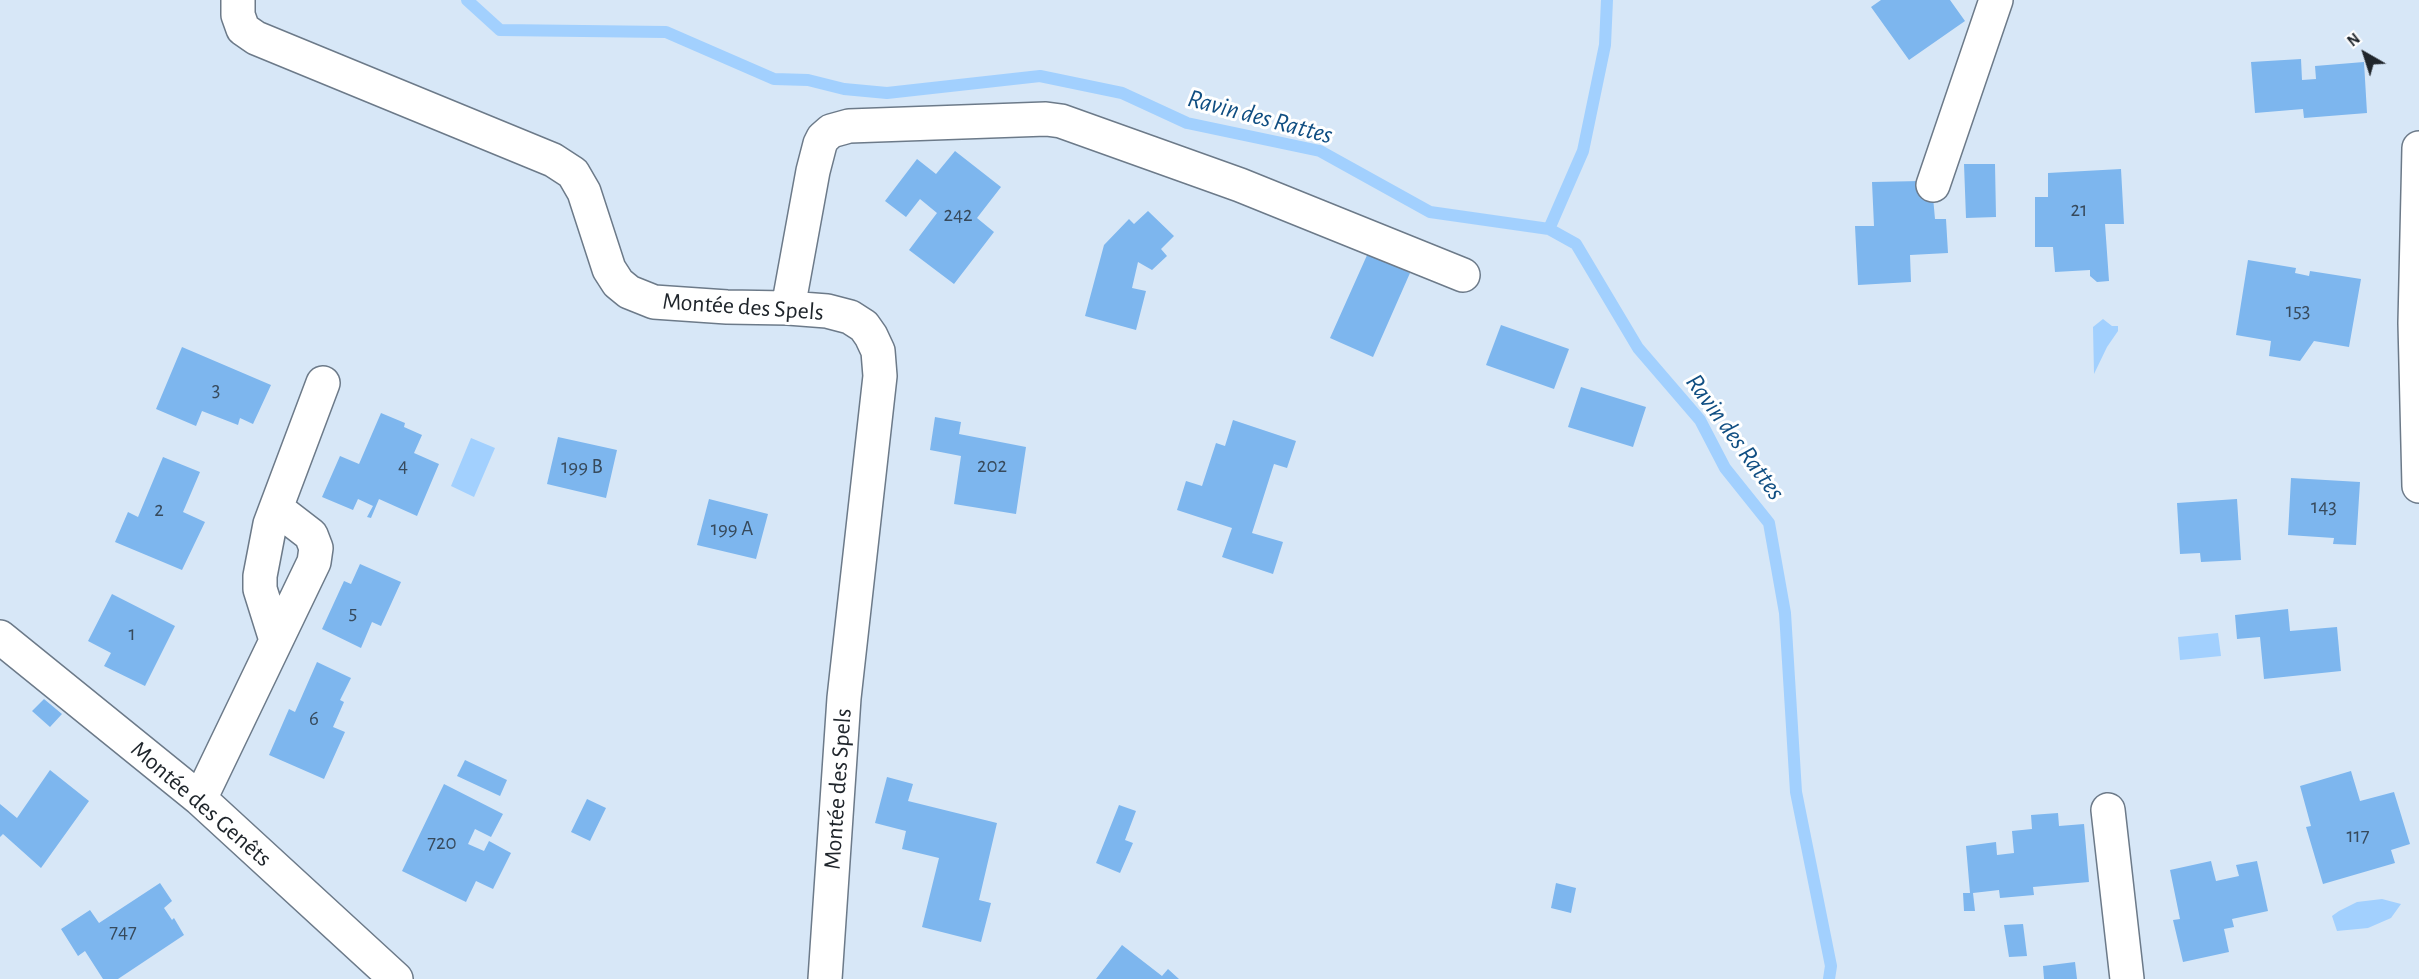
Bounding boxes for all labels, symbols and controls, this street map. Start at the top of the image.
north arrow [2335,24,2395,84]
text: N [2344,30,2363,50]
water label: Ravin des Rattes [1184,83,1336,151]
house number: 21 [2071,197,2087,223]
house number: 242 [943,202,973,228]
street label: Montée des Spels [661,287,825,327]
house number: 153 [2286,298,2310,324]
water label: Ravin des Rattes [1679,368,1791,506]
house number: 3 [212,377,220,403]
house number: 4 [398,453,408,479]
house number: 202 [977,453,1007,479]
house number: 199 B [561,454,603,480]
house number: 143 [2311,494,2337,520]
house number: 2 [154,497,164,523]
house number: 199 A [711,516,753,542]
house number: 5 [349,600,357,626]
house number: 1 [128,621,136,647]
house number: 6 [309,706,319,732]
street label: Montée des Spels [818,707,858,871]
street label: Montée des Genêts [125,735,277,873]
house number: 117 [2346,823,2370,849]
house number: 720 [427,830,457,856]
house number: 747 [109,919,137,945]

